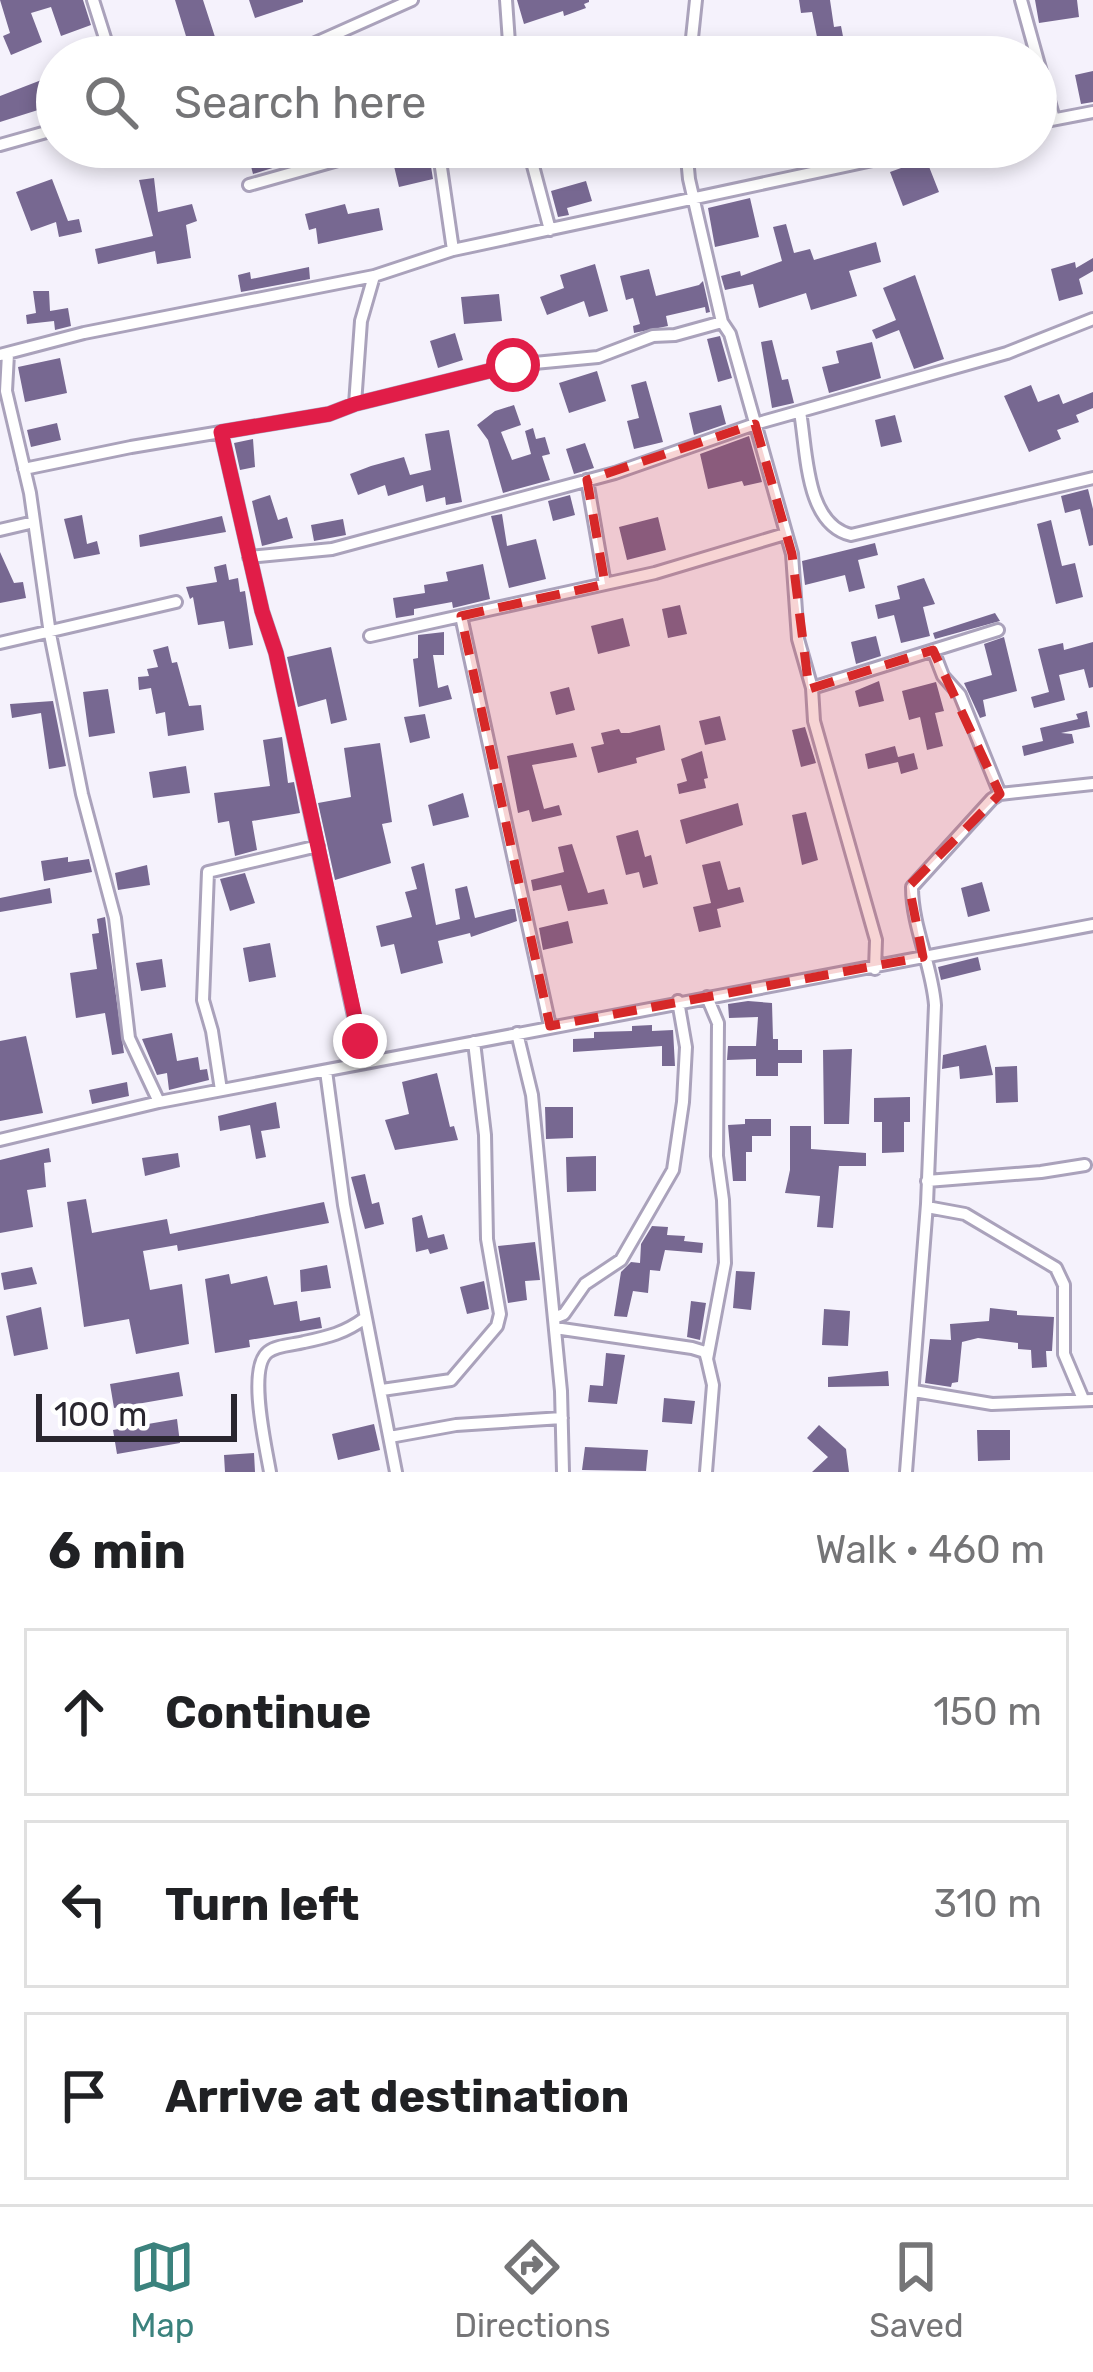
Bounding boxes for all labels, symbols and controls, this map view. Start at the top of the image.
search box [36,36,1057,168]
icon: search [78,69,144,135]
text: Search here [174,76,426,129]
route start [486,338,540,392]
route end [333,1014,387,1068]
scale bar [36,1388,237,1441]
text: 100 m [54,1395,147,1434]
text: 6 min [48,1520,186,1581]
text: Walk · 460 m [815,1527,1045,1573]
icon: ahead [51,1679,117,1745]
text: Continue [165,1686,371,1739]
text: 150 m [933,1689,1042,1735]
icon: left [51,1871,117,1937]
text: Turn left [165,1878,359,1931]
text: 310 m [934,1881,1042,1927]
icon: arrive [51,2063,117,2129]
text: Arrive at destination [165,2070,630,2123]
tab: Map [129,2234,195,2345]
tab: Directions [454,2234,611,2345]
tab: Saved [869,2234,964,2345]

